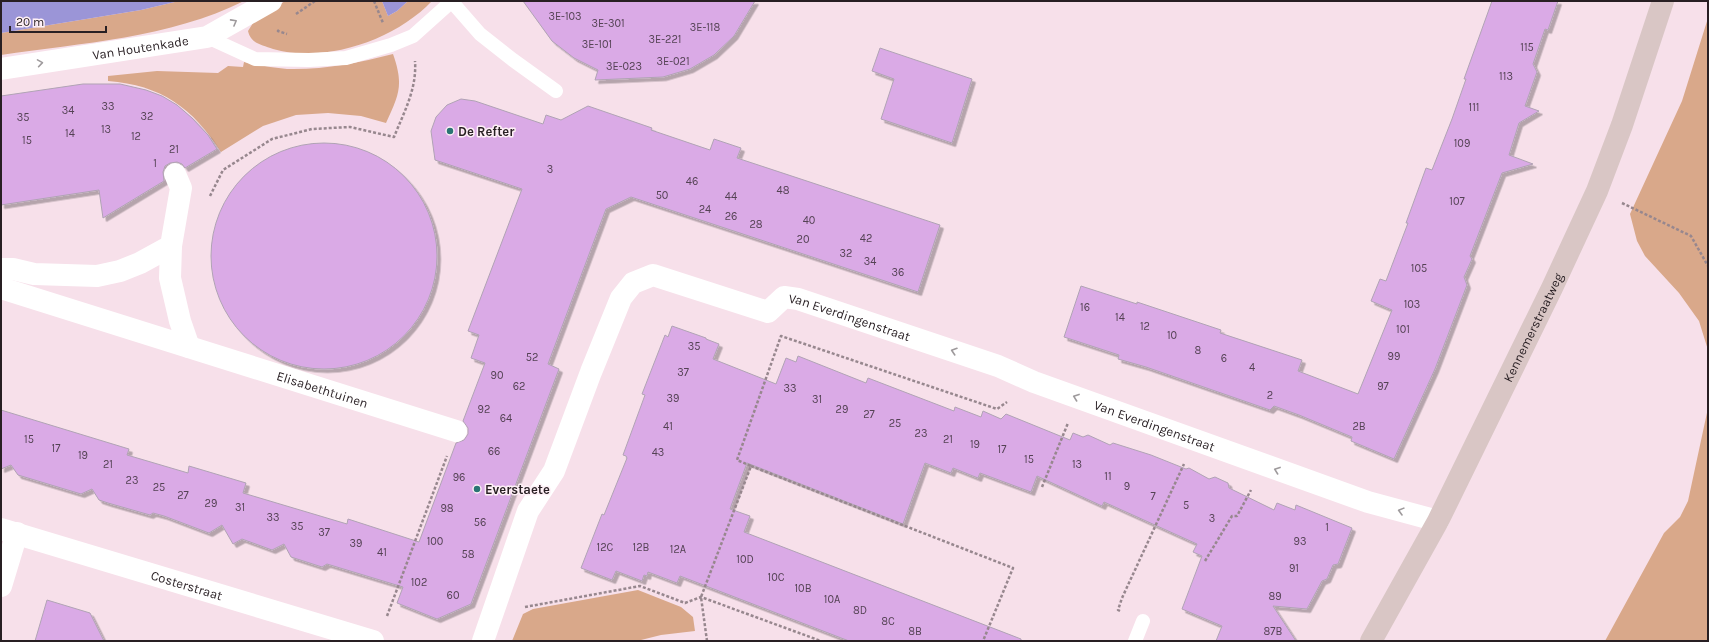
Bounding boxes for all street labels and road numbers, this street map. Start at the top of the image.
street label: Van Houtenkade [91,33,190,63]
street label: Kennemerstraatweg [1500,270,1566,385]
street label: Van Everdingenstraat [788,291,912,344]
street label: Elisabethtuinen [275,368,370,411]
street label: Van Everdingenstraat [1092,397,1217,454]
street label: Costerstraat [149,568,224,603]

